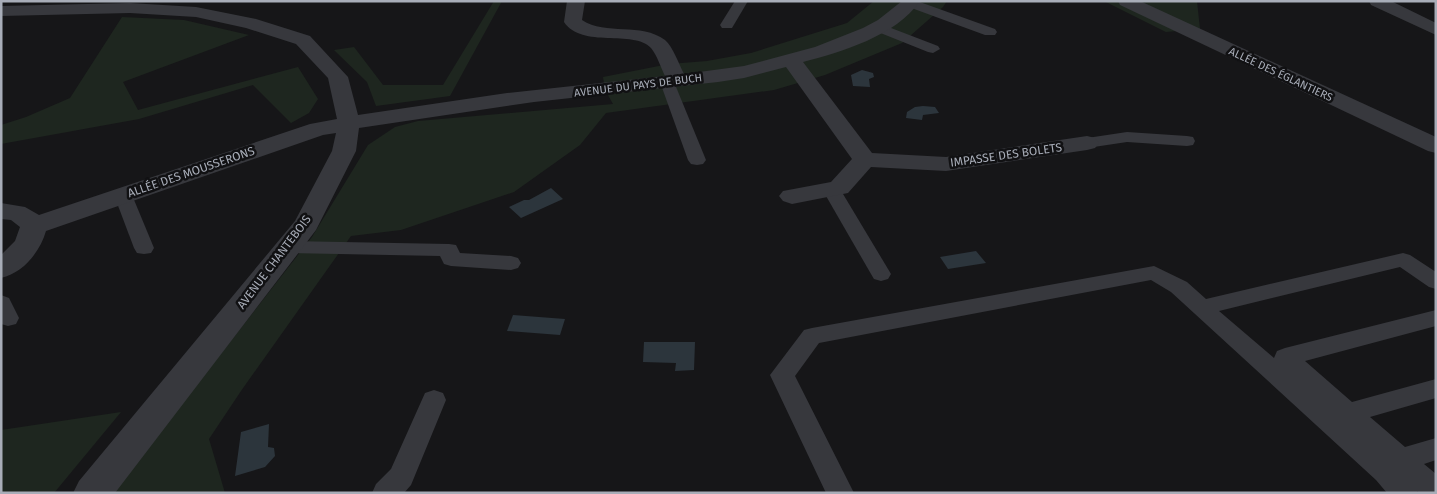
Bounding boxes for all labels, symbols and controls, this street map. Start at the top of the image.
street label: ALLÉE DES ÉGLANTIERS [1227,44,1335,104]
street label: AVENUE DU PAYS DE BUCH [573,71,703,100]
street label: IMPASSE DES BOLETS [949,140,1063,170]
street label: ALLÉE DES MOUSSERONS [125,143,257,200]
street label: AVENUE CHANTEBOIS [234,212,314,312]

